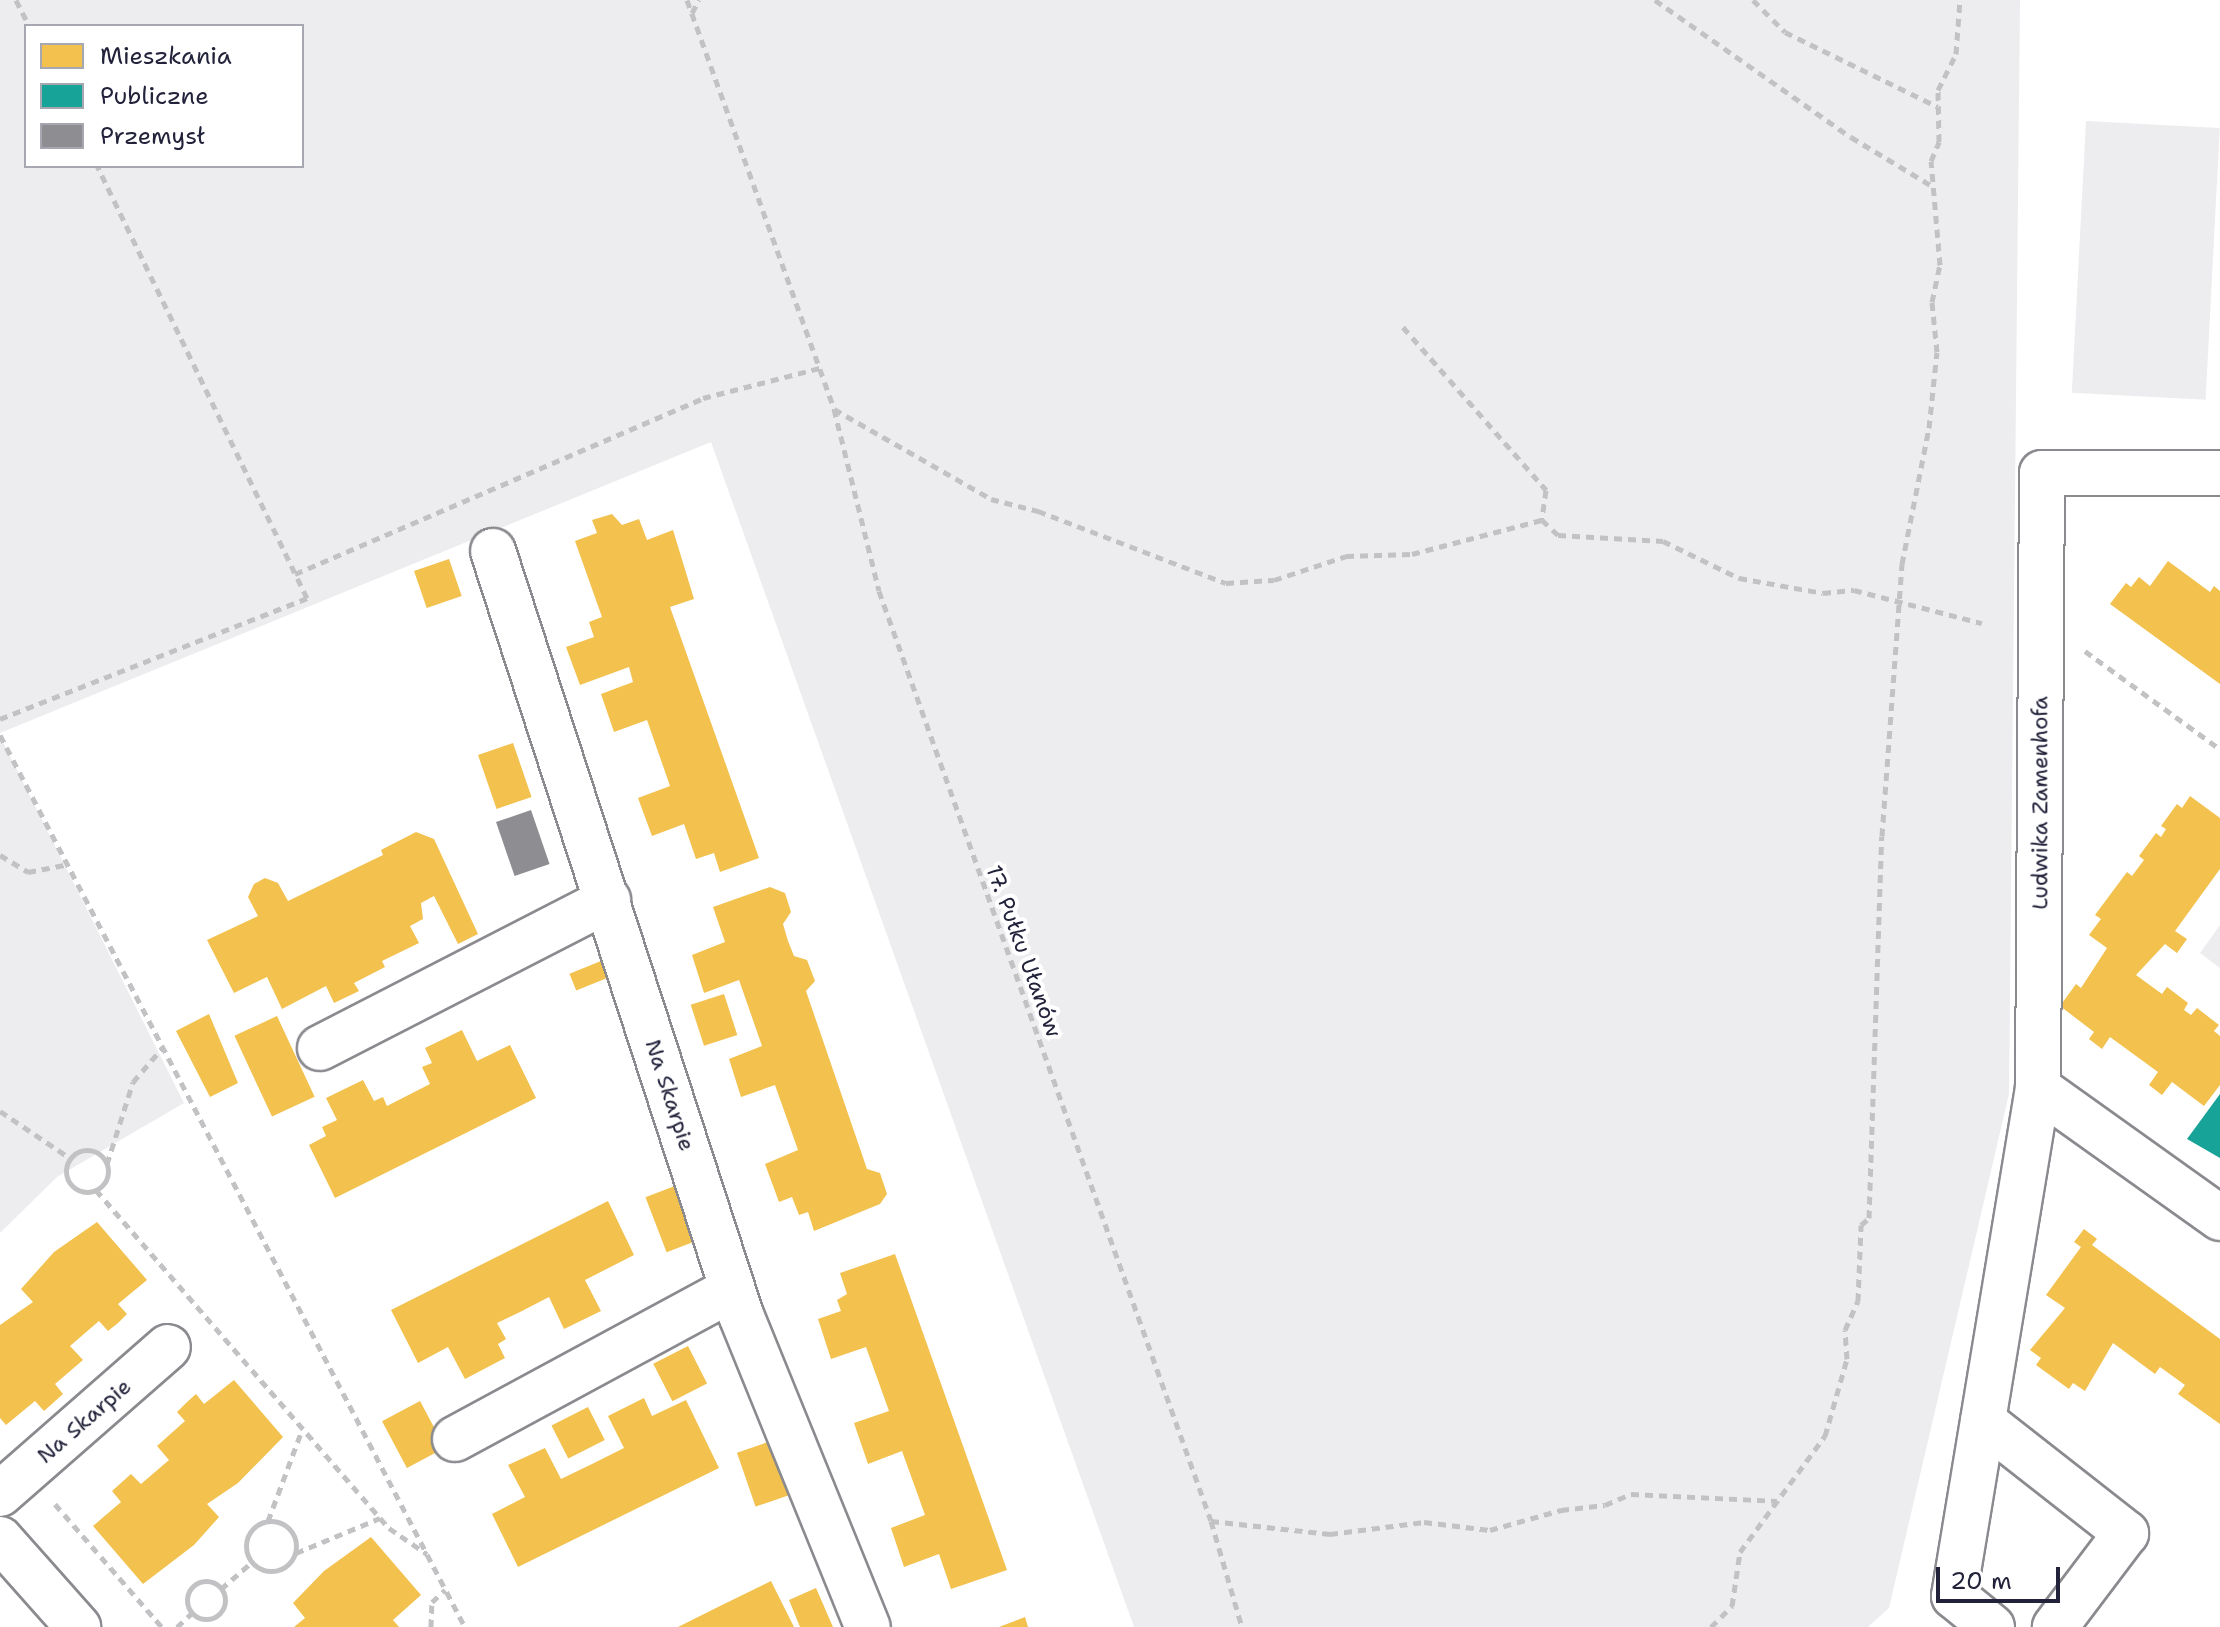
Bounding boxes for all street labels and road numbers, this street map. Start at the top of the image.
street label: Ludwika Zamenhofa [2027,696,2053,910]
street label: 17. Pułku Ułanów [981,861,1067,1041]
street label: Na Skarpie [640,1036,700,1154]
street label: Na Skarpie [32,1373,136,1469]

